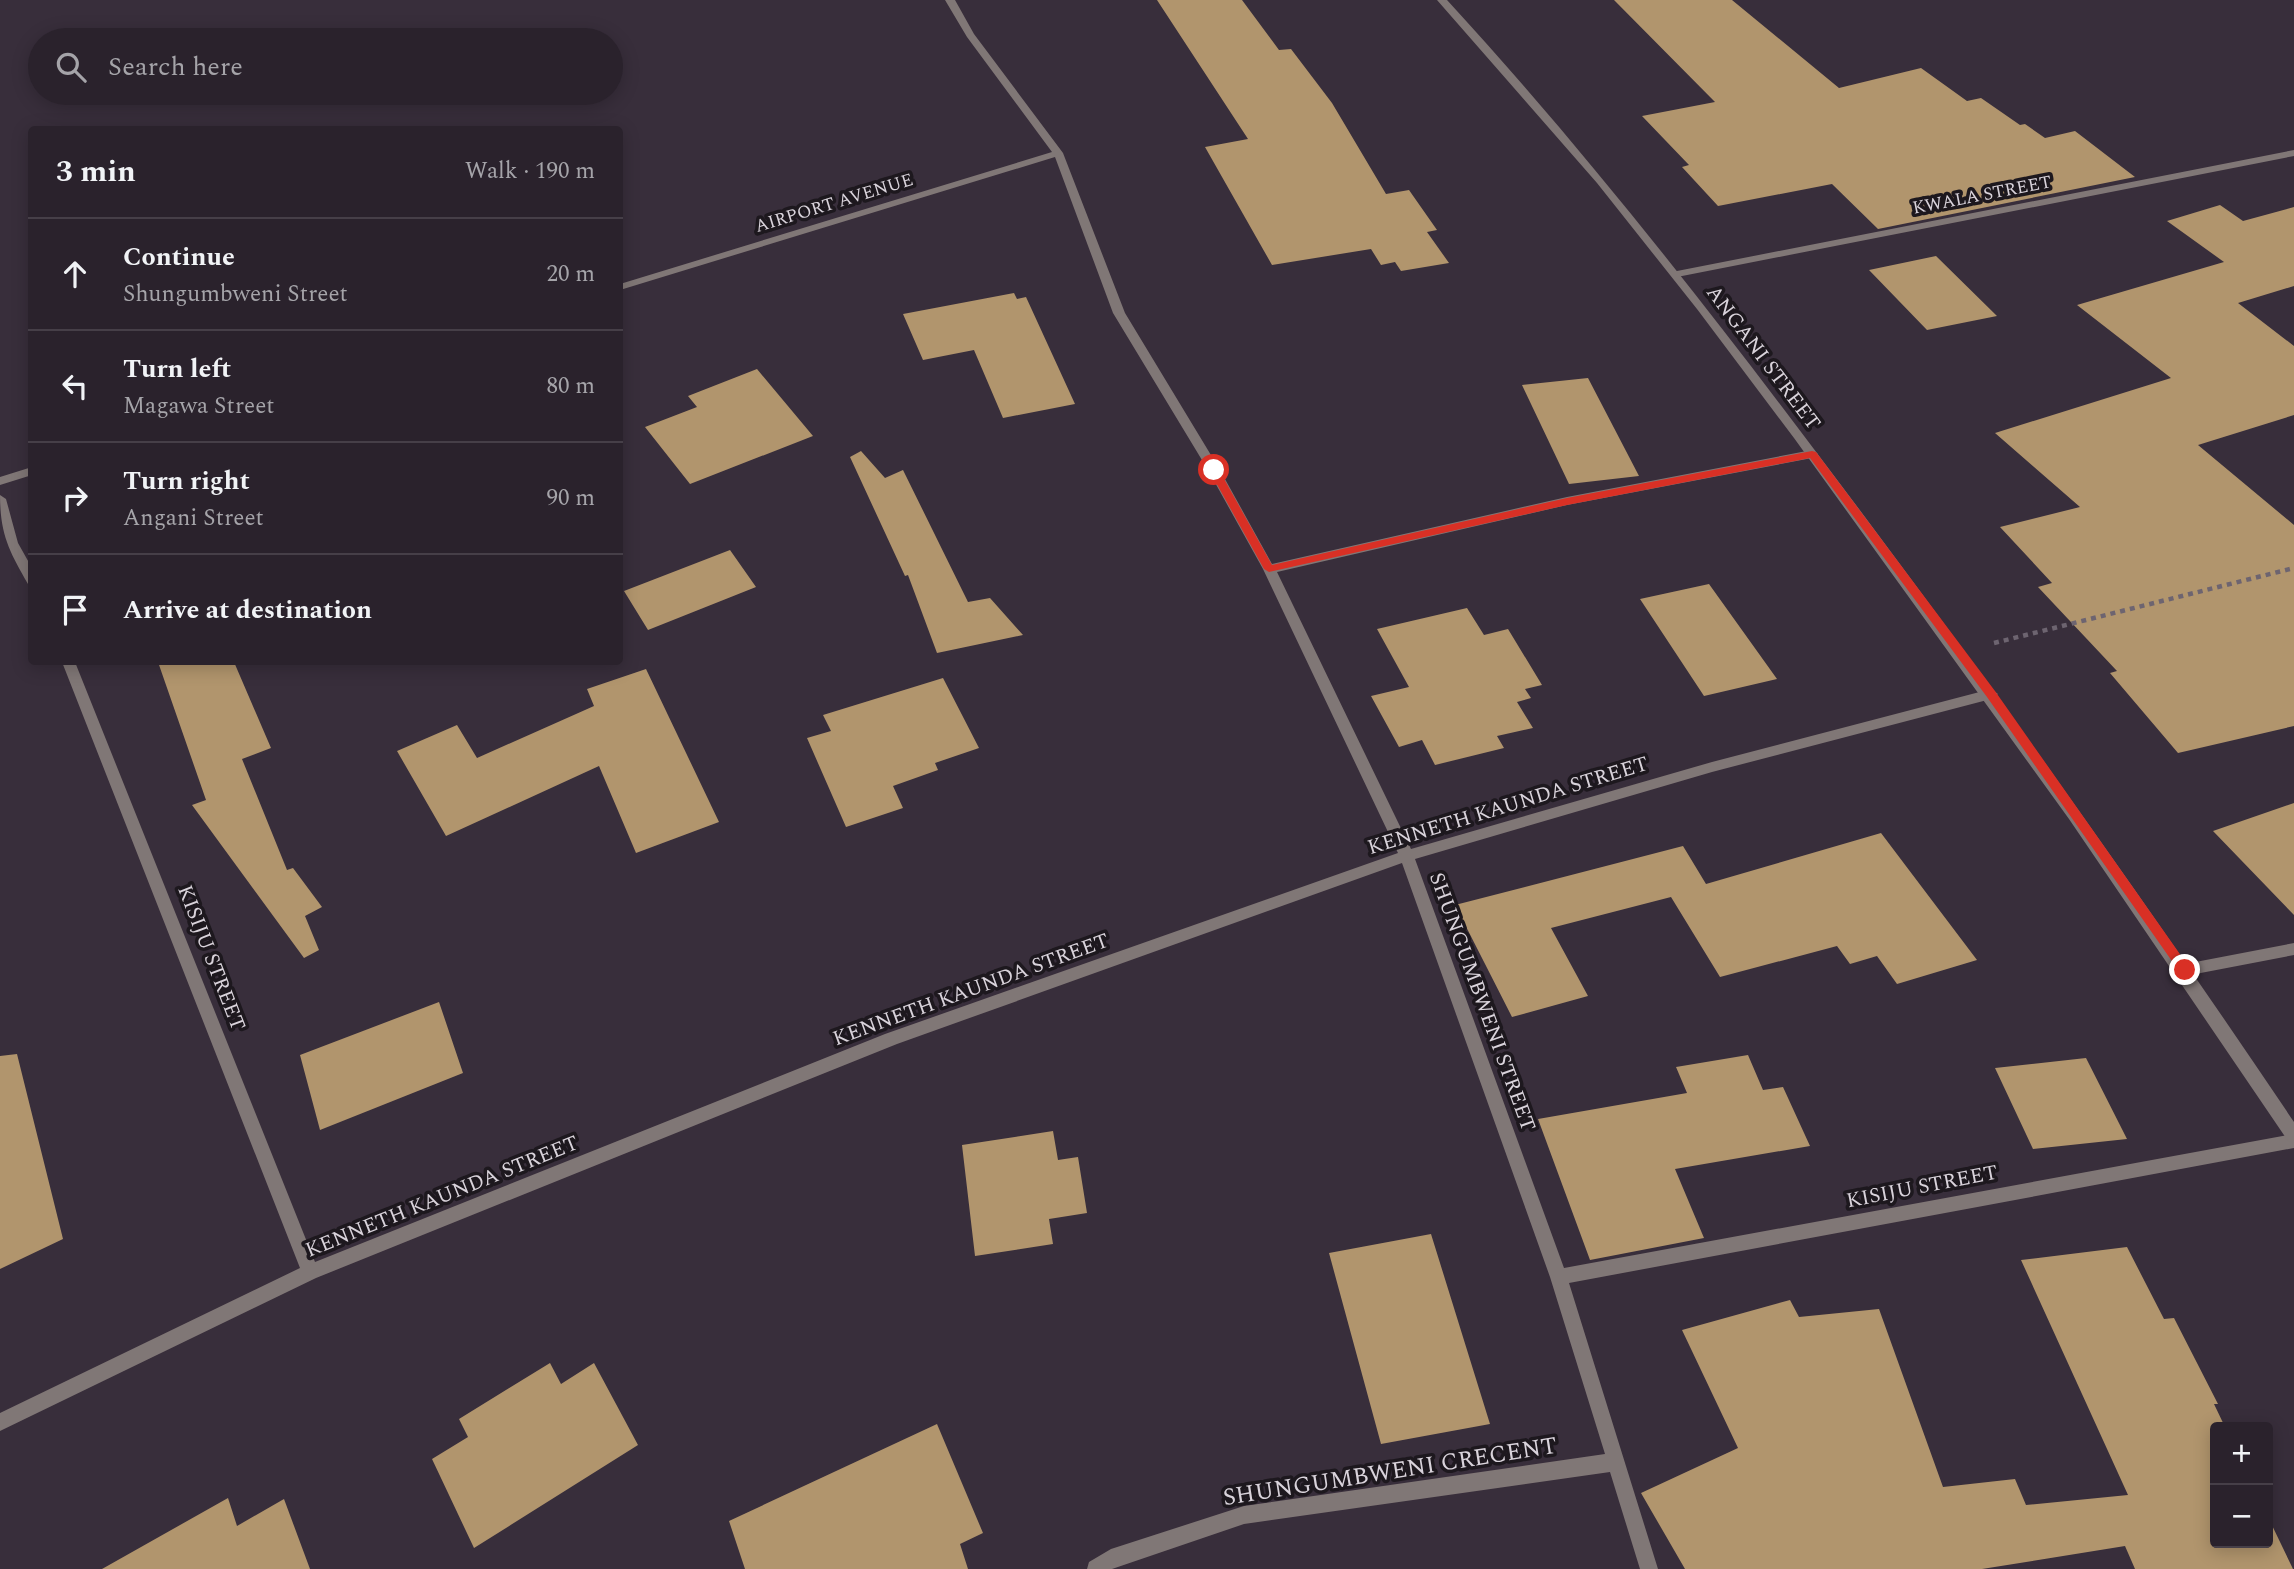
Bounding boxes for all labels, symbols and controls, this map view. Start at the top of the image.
search box [28,28,623,105]
text: Search here [108,47,243,87]
icon: search [52,48,90,86]
text: 3 min [56,149,136,195]
text: Walk · 190 m [465,154,595,189]
street label: AIRPORT AVENUE [752,166,916,240]
street label: KWALA STREET [1910,168,2054,222]
text: Continue [123,237,235,277]
icon: ahead [56,255,94,293]
text: 20 m [546,257,595,292]
text: Shungumbweni Street [123,277,348,312]
street label: ANGANI STREET [1698,279,1828,437]
text: Turn left [123,349,231,389]
icon: left [56,367,94,405]
text: 80 m [546,369,595,404]
text: Magawa Street [123,389,274,424]
route start [1198,454,1229,485]
text: Turn right [123,461,250,501]
icon: right [56,479,94,517]
text: 90 m [546,481,595,516]
text: Angani Street [123,501,264,536]
text: Arrive at destination [123,590,372,630]
icon: arrive [56,591,94,629]
street label: KENNETH KAUNDA STREET [1364,748,1652,864]
street label: SHUNGUMBWENI STREET [1420,868,1544,1136]
street label: KISIJU STREET [169,880,253,1036]
street label: KENNETH KAUNDA STREET [828,925,1114,1055]
route end [2169,954,2200,985]
street label: KENNETH KAUNDA STREET [300,1127,584,1267]
street label: KISIJU STREET [1843,1157,2001,1217]
map controls [2210,1422,2273,1548]
button: + [2210,1422,2273,1485]
street label: SHUNGUMBWENI CRECENT [1220,1428,1560,1516]
button: − [2210,1485,2273,1548]

